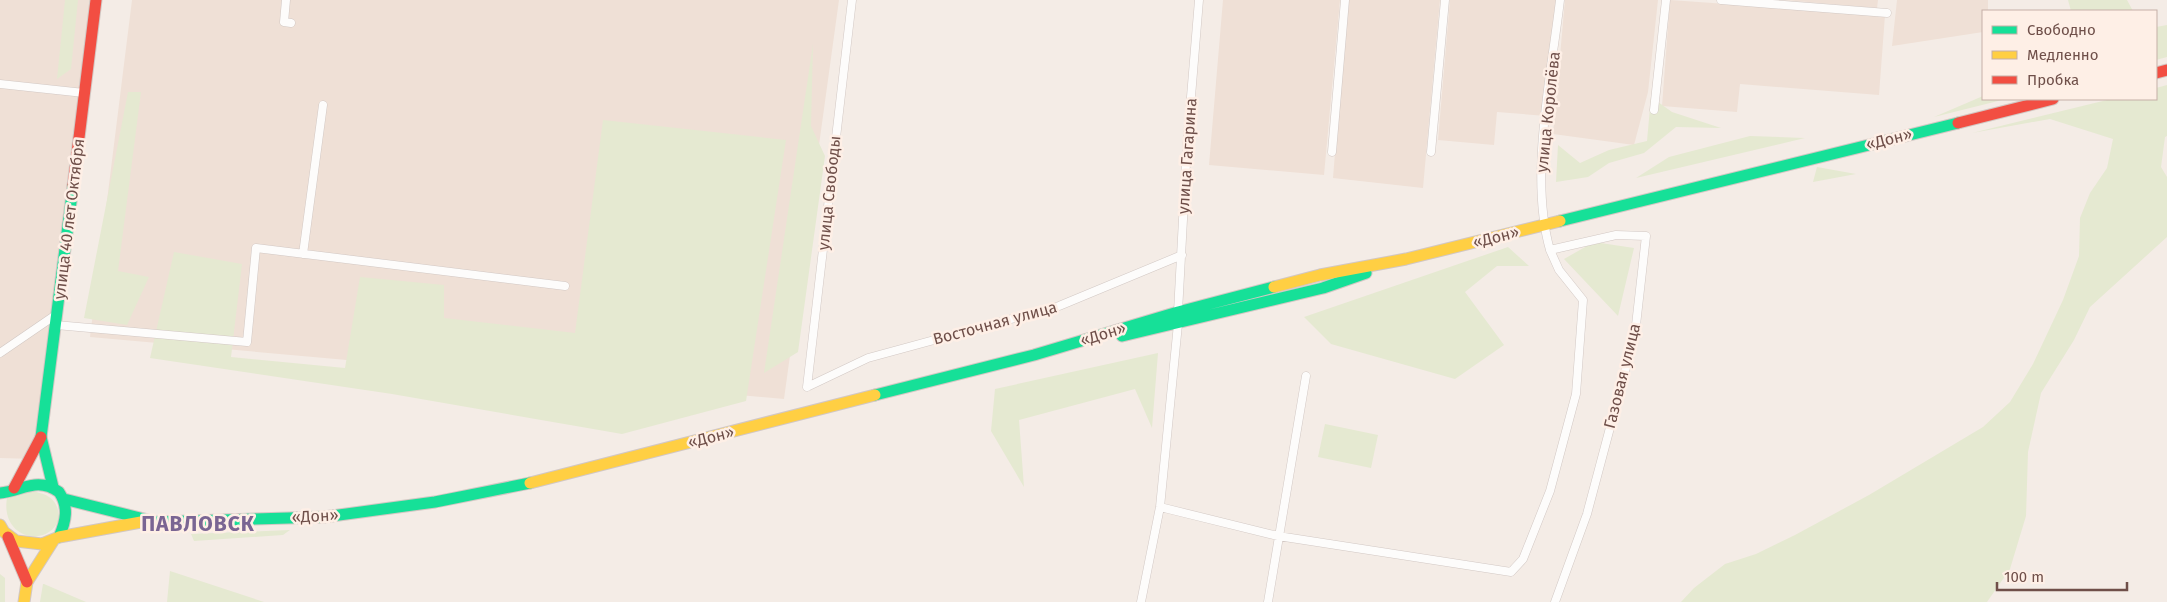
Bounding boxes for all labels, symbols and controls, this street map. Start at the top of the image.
legend [1982,10,2157,100]
text: Свободно [2027,21,2096,39]
text: Медленно [2027,46,2099,64]
street label: улица Королёва [1532,51,1564,173]
text: Пробка [2027,71,2079,89]
street label: улица Гагарина [1173,97,1201,215]
street label: «Дон» [1864,124,1914,154]
street label: улица Свободы [814,135,844,251]
street label: улица 40 лет Октября [50,137,88,301]
street label: «Дон» [1471,222,1521,252]
street label: Восточная улица [931,297,1059,349]
street label: «Дон» [1078,318,1128,350]
street label: Газовая улица [1600,321,1644,431]
street label: «Дон» [686,422,736,452]
street label: «Дон» [291,505,339,527]
district label: ПАВЛОВСК [141,511,255,537]
scale bar [1997,560,2127,592]
text: 100 m [2004,568,2044,586]

